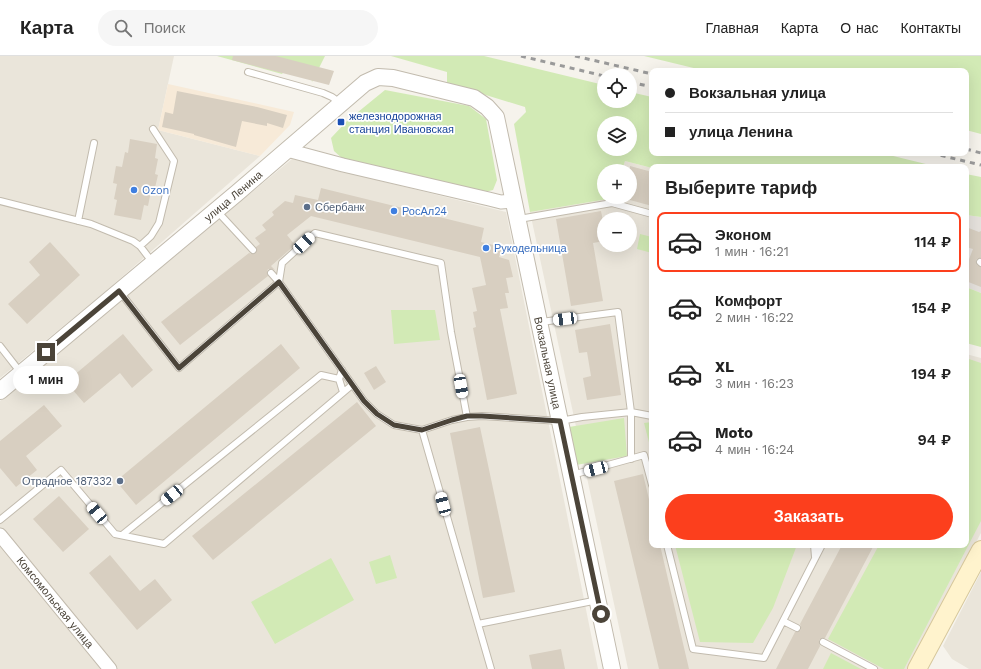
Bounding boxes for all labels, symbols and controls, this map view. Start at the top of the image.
search box [98,10,378,46]
text: Карта [20,16,74,39]
icon: search [112,17,134,39]
text: Поиск [144,19,185,37]
text: Главная [706,20,759,36]
text: Карта [781,20,818,36]
text: О нас [840,20,879,36]
text: Контакты [901,20,961,36]
map controls [597,68,637,252]
button: locate [597,68,637,108]
text: Вокзальная улица [689,84,826,102]
place label: железнодорожная станция Ивановская [349,110,454,136]
button: layers [597,116,637,156]
marker: железнодорожная станция Ивановская [336,117,346,127]
text: улица Ленина [689,123,792,141]
button: + [597,164,637,204]
street label: улица Ленина [202,168,266,224]
text: Выберите тариф [665,177,817,198]
place label: Ozon [142,184,169,197]
marker: Ozon [129,185,139,195]
place label: Сбербанк [315,201,365,214]
marker: Сбербанк [302,202,312,212]
place label: РосАл24 [402,205,447,218]
marker: РосАл24 [389,206,399,216]
button: − [597,212,637,252]
icon: car [667,224,703,260]
text: Эконом [715,226,771,244]
car [291,230,317,256]
text: 114 ₽ [914,233,951,251]
place label: Рукодельница [494,242,567,255]
marker: Рукодельница [481,243,491,253]
text: 1 мин · 16:21 [715,244,789,259]
icon: car [667,290,703,326]
text: Комфорт [715,292,782,310]
text: 154 ₽ [912,299,951,317]
text: 2 мин · 16:22 [715,310,794,325]
car [552,312,578,326]
street label: Вокзальная улица [531,316,563,411]
route end [37,343,55,361]
icon: car [667,356,703,392]
text: XL [715,358,734,376]
text: 194 ₽ [911,365,951,383]
callout: 1 мин [13,366,79,394]
text: 1 мин [29,372,63,387]
car [453,373,469,399]
text: 3 мин · 16:23 [715,376,794,391]
icon: car [667,422,703,458]
text: Moto [715,424,753,442]
text: 94 ₽ [918,431,951,449]
text: 4 мин · 16:24 [715,442,794,457]
car [583,460,609,478]
place label: Отрадное 187332 [22,475,112,488]
marker: Отрадное 187332 [115,476,125,486]
car [159,483,185,507]
car [434,491,452,517]
button: Заказать [665,494,953,540]
car [85,500,109,526]
street label: Комсомольская улица [14,554,97,651]
route start [592,605,610,623]

